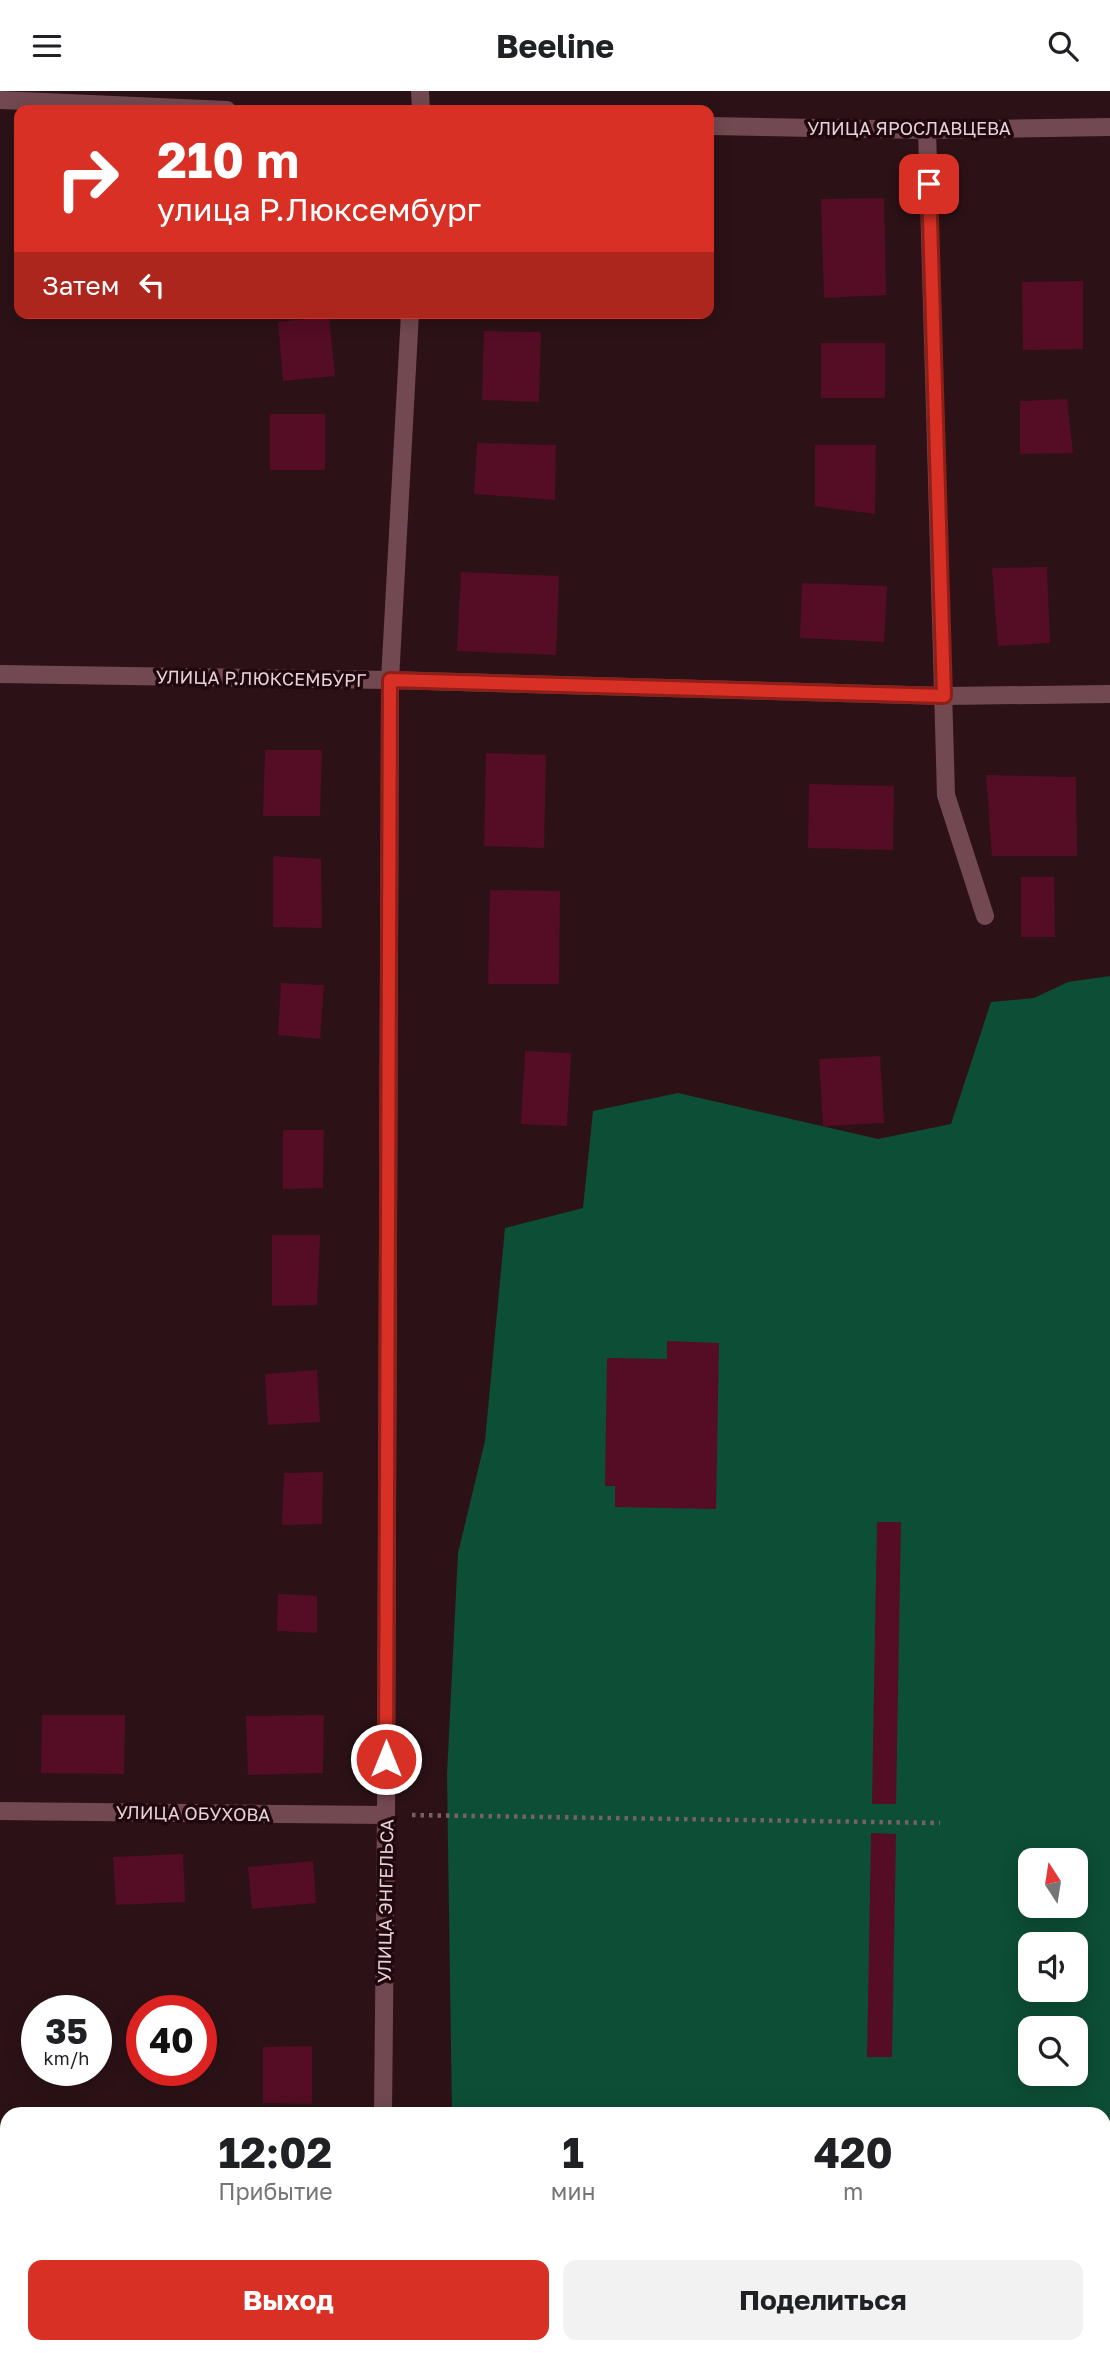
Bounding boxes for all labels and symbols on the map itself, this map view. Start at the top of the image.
street label: УЛИЦА ЯРОСЛАВЦЕВА [807,117,1011,139]
pin [899,154,959,214]
street label: УЛИЦА Р.ЛЮКСЕМБУРГ [156,665,366,691]
position arrow [349,1722,423,1796]
street label: УЛИЦА ОБУХОВА [116,1801,270,1825]
street label: УЛИЦА ЭНГЕЛЬСА [373,1819,397,1983]
north arrow [1018,1848,1088,1918]
speed limit sign: 40 [126,1995,217,2086]

